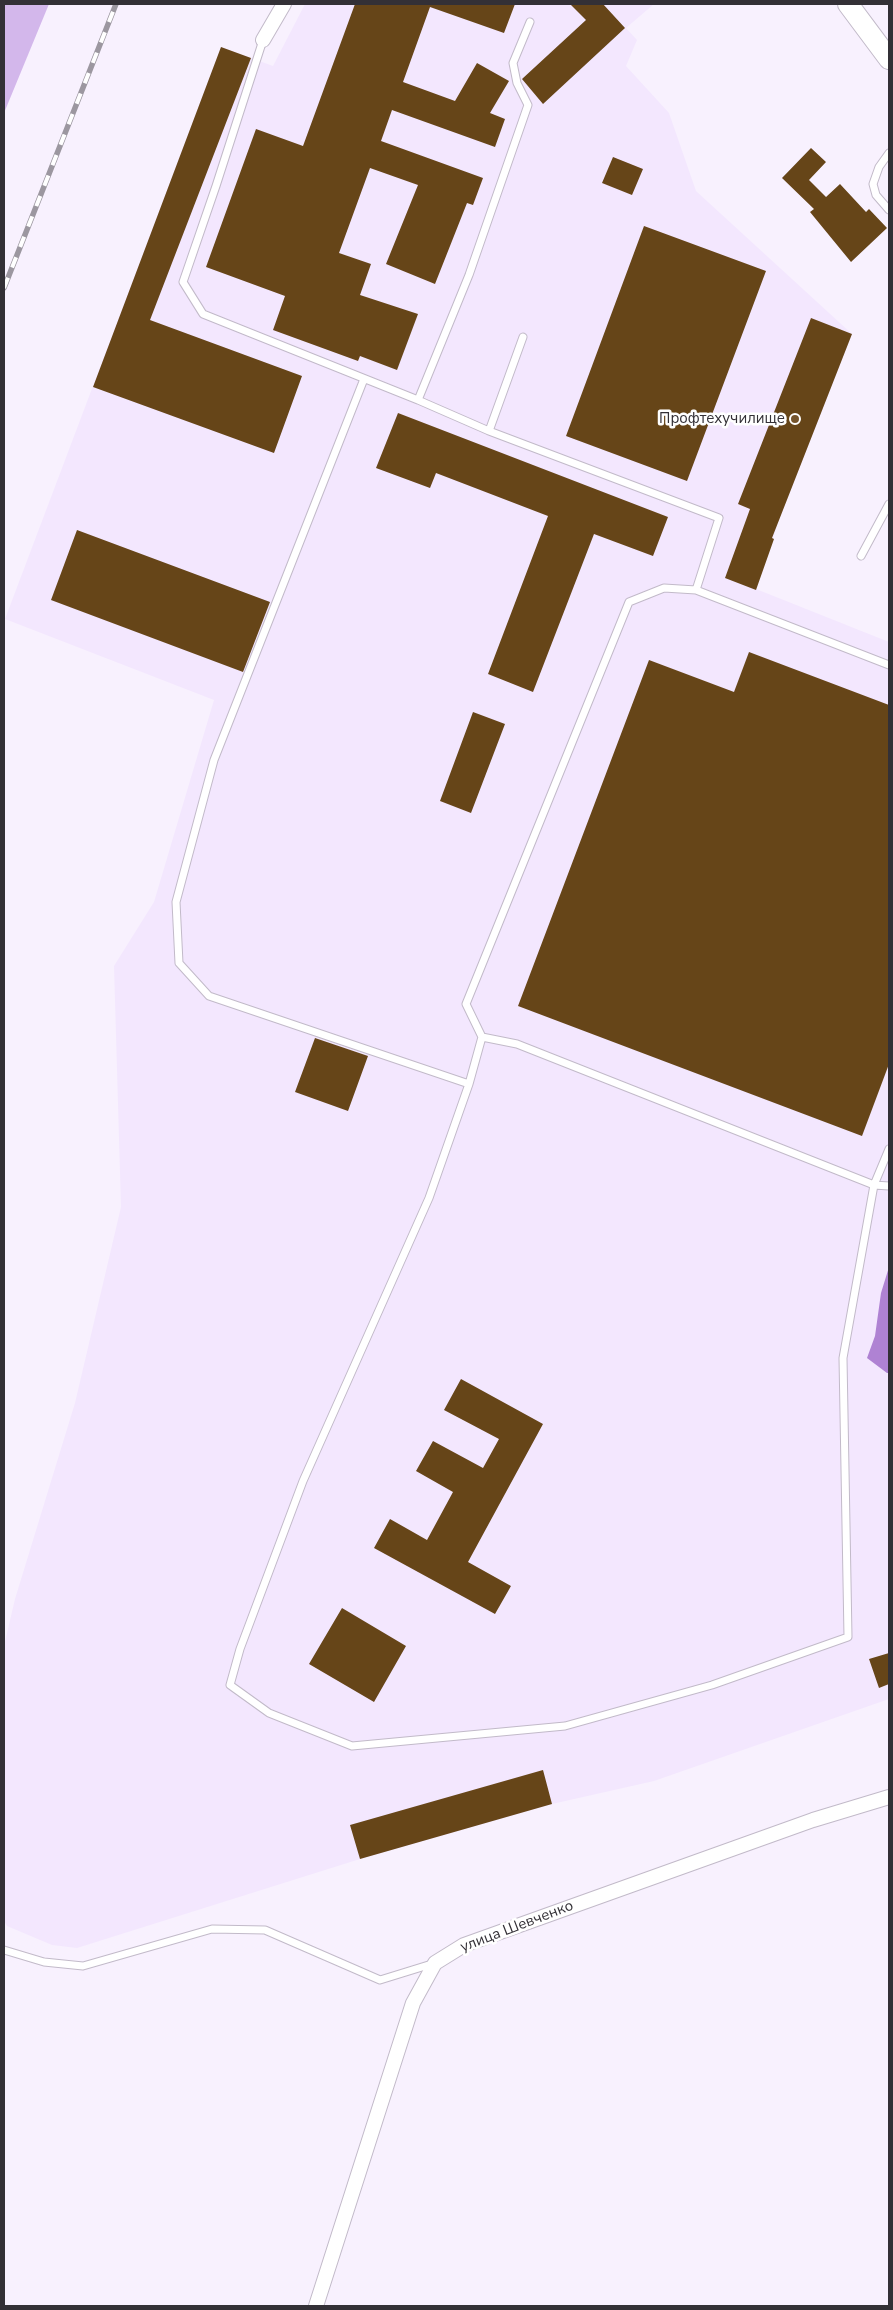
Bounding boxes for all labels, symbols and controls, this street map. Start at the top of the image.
place label: Профтехучилище [659,410,785,428]
marker: Профтехучилище [789,413,801,425]
street label: улица Шевченко [458,1897,576,1957]

